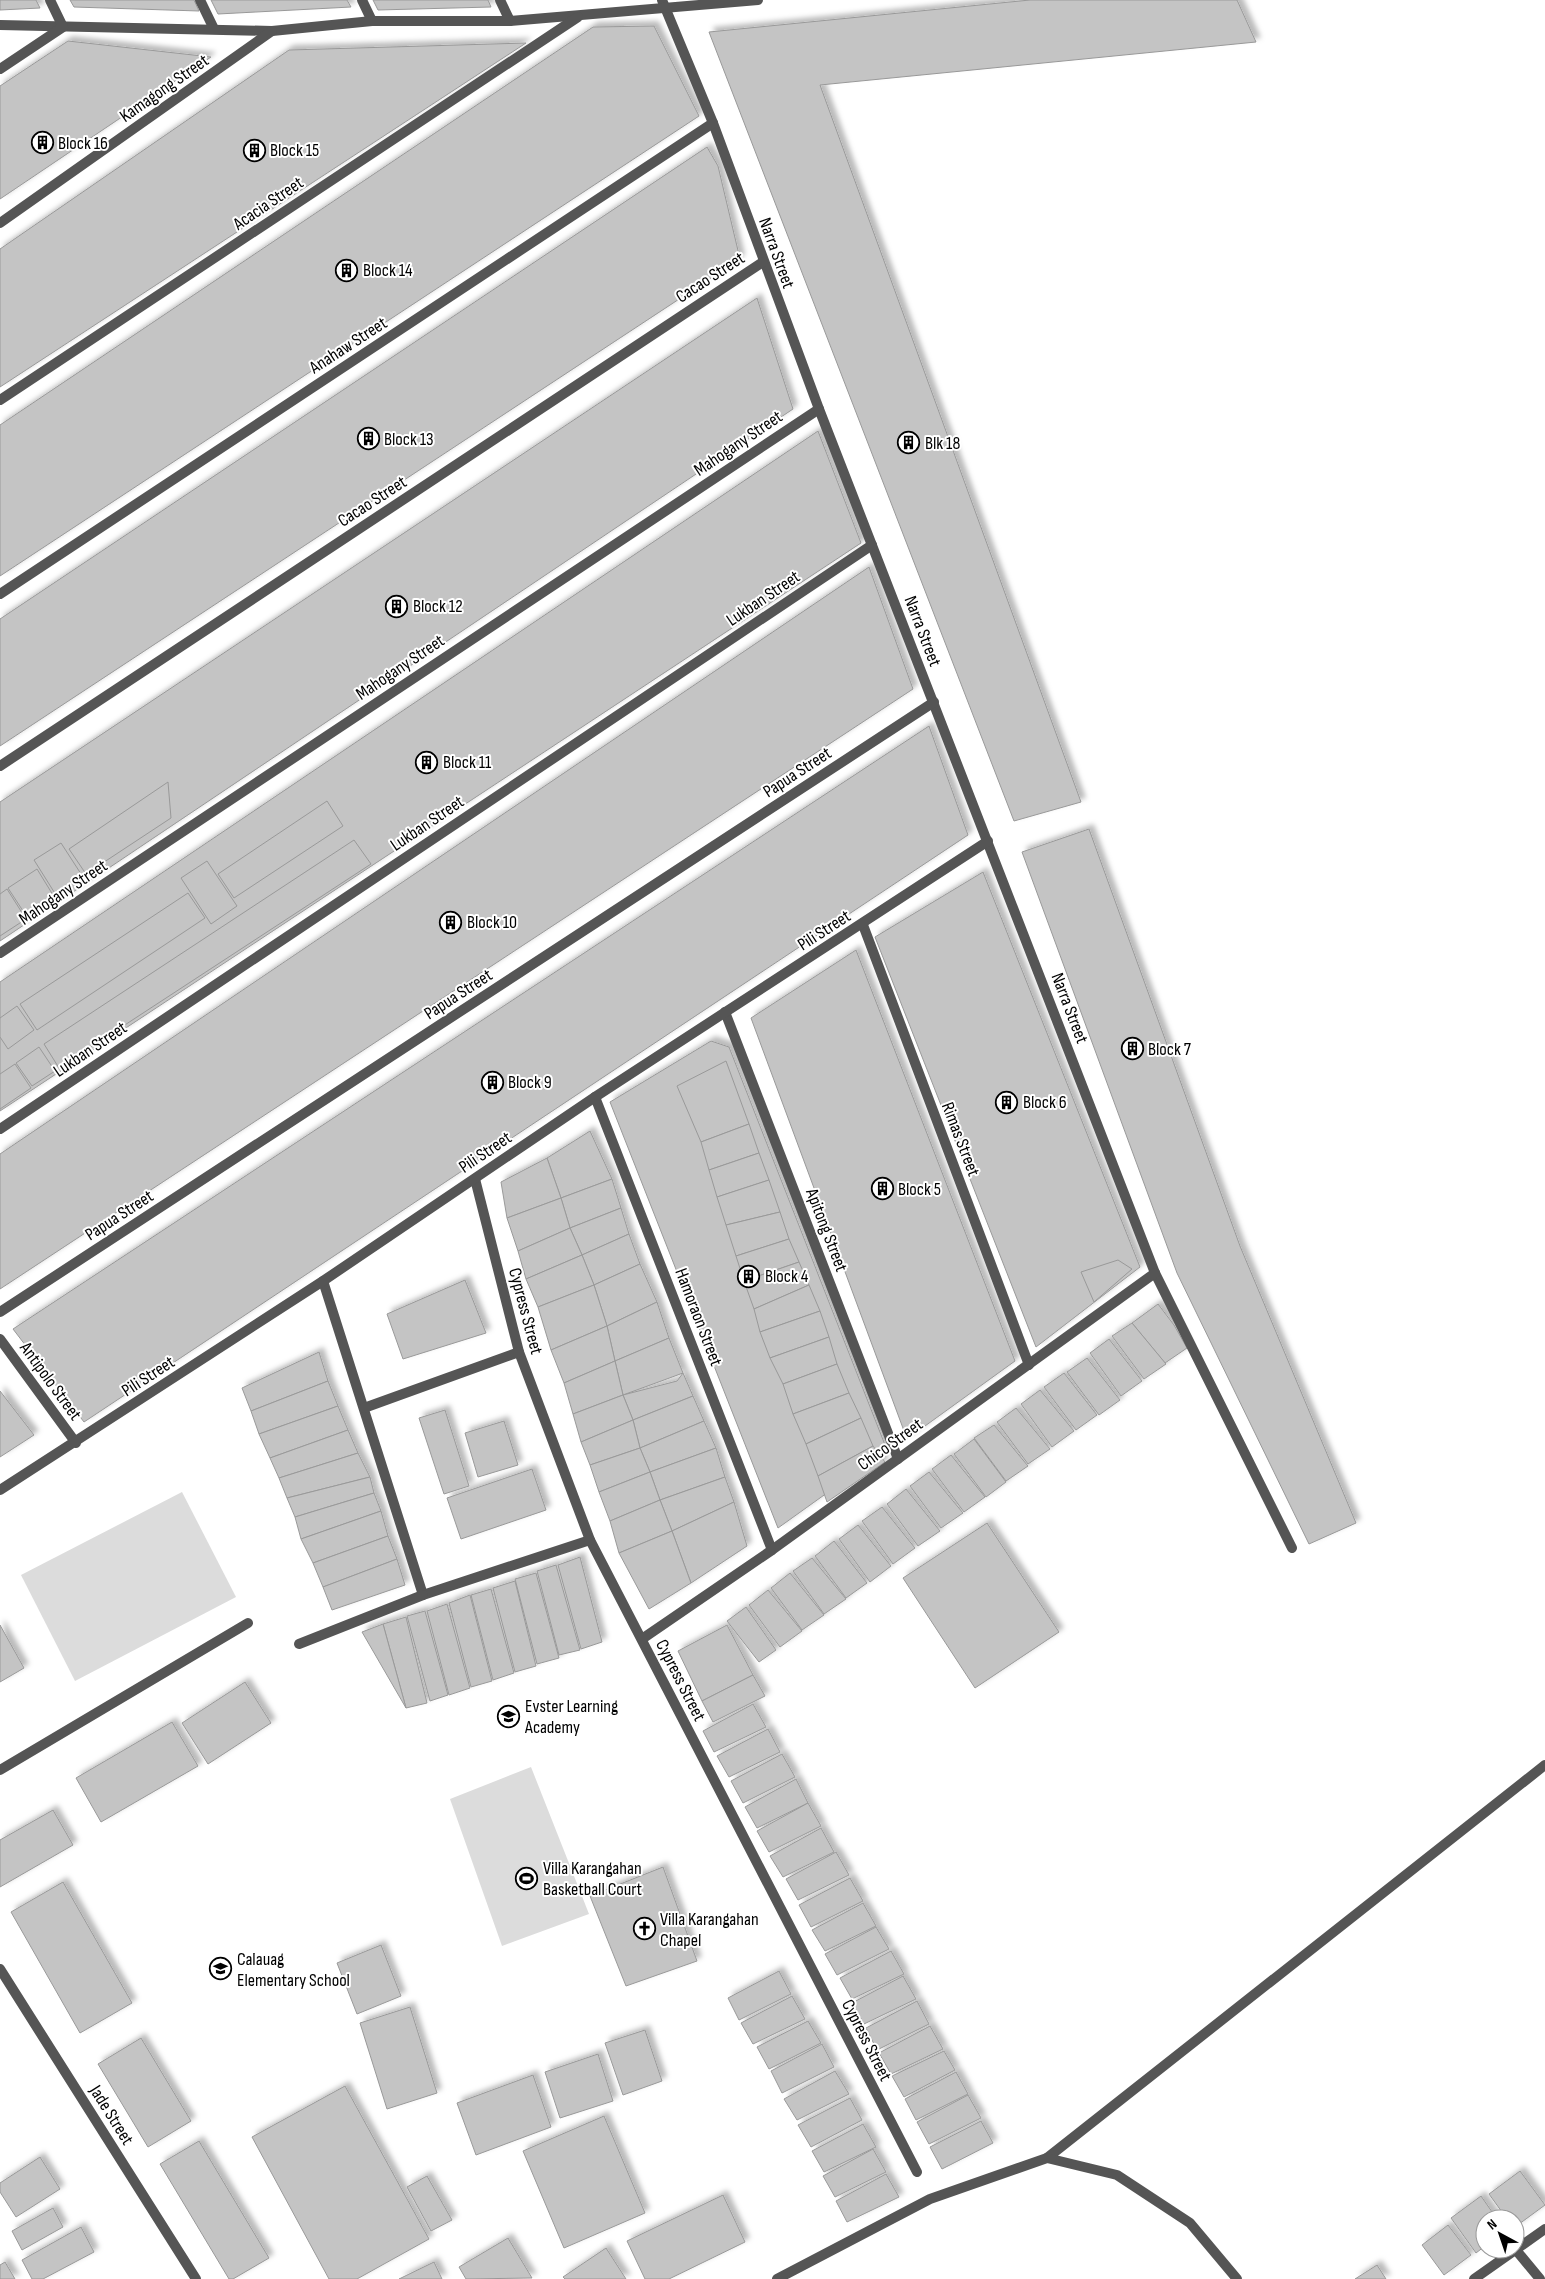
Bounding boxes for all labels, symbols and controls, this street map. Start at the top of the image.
street label: Kamagong Street [116,50,213,127]
building icon: Block 16 [30,131,54,155]
place label: Block 16 [58,133,108,154]
building icon: Block 15 [242,138,266,162]
place label: Block 15 [270,140,319,161]
street label: Acacia Street [228,172,308,235]
street label: Narra Street [754,215,799,292]
street label: Cacao Street [672,247,749,307]
building icon: Block 14 [335,258,359,282]
place label: Block 14 [363,260,413,281]
street label: Anahaw Street [305,312,391,379]
street label: Mahogany Street [690,406,787,481]
building icon: Block 13 [356,427,380,451]
place label: Block 13 [384,429,434,450]
building icon: Blk 18 [897,431,921,455]
place label: Blk 18 [925,433,960,454]
street label: Cacao Street [334,471,411,531]
street label: Lukban Street [723,566,804,631]
street label: Narra Street [899,593,946,670]
building icon: Block 12 [385,594,409,618]
place label: Block 12 [413,596,463,617]
street label: Mahogany Street [352,630,449,705]
street label: Papua Street [759,742,836,802]
building icon: Block 11 [415,750,439,774]
place label: Block 11 [443,752,492,773]
street label: Lukban Street [387,791,468,856]
street label: Mahogany Street [15,855,112,930]
street label: Pili Street [794,905,855,955]
building icon: Block 10 [439,910,463,934]
place label: Block 10 [467,912,517,933]
street label: Papua Street [420,964,497,1024]
street label: Narra Street [1046,970,1093,1047]
street label: Lukban Street [50,1017,131,1082]
building icon: Block 7 [1120,1037,1144,1061]
place label: Block 7 [1148,1039,1192,1060]
building icon: Block 9 [480,1070,504,1094]
place label: Block 9 [508,1072,552,1093]
building icon: Block 6 [995,1090,1019,1114]
place label: Block 6 [1023,1092,1067,1113]
street label: Rimas Street [937,1099,984,1180]
street label: Pili Street [455,1127,516,1178]
building icon: Block 5 [870,1177,894,1201]
place label: Block 5 [898,1179,941,1200]
street label: Papua Street [81,1185,158,1245]
street label: Apitong Street [801,1185,852,1275]
building icon: Block 4 [737,1264,761,1288]
street label: Hamoraon Street [670,1265,727,1369]
street label: Cypress Street [504,1266,547,1357]
place label: Block 4 [765,1266,809,1287]
street label: Antipolo Street [15,1337,86,1425]
street label: Pili Street [118,1351,179,1401]
street label: Chico Street [854,1414,927,1475]
street label: Cypress Street [651,1636,710,1725]
place label: Evster Learning Academy [524,1696,618,1738]
school or university icon: Evster Learning Academy [497,1704,521,1728]
place label: Villa Karangahan Basketball Court [543,1858,643,1900]
sports icon: Villa Karangahan Basketball Court [515,1866,539,1890]
place label: Villa Karangahan Chapel [660,1909,759,1951]
church icon: Villa Karangahan Chapel [632,1917,656,1941]
place label: Calauag Elementary School [237,1949,350,1991]
school or university icon: Calauag Elementary School [209,1957,233,1981]
street label: Cypress Street [837,1996,896,2085]
street label: Jade Street [85,2081,138,2149]
north arrow [1475,2209,1525,2259]
text: N [1484,2216,1500,2233]

